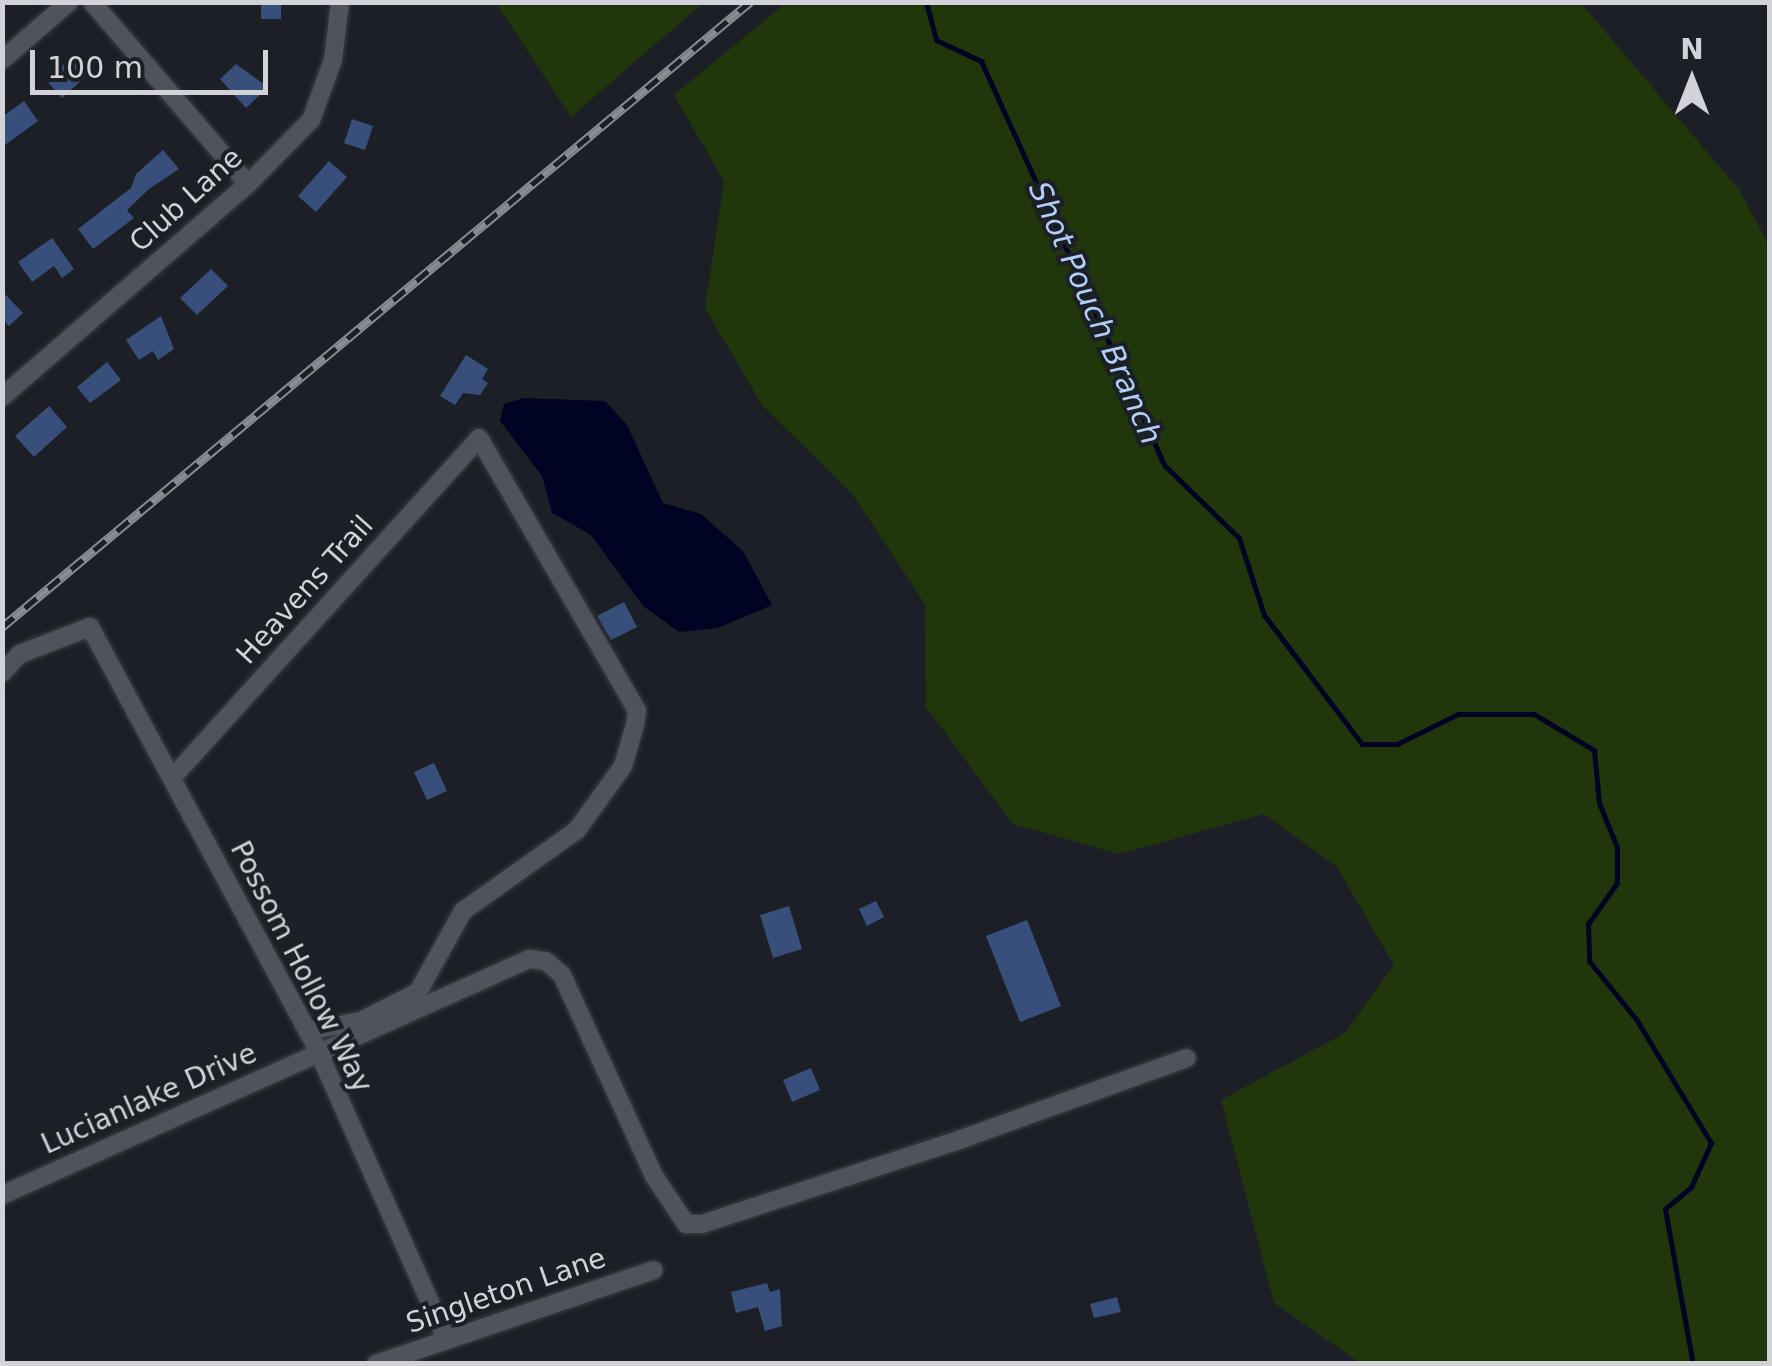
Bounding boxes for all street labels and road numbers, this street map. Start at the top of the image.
street label: Club Lane [123,141,249,259]
street label: Heavens Trail [230,509,380,671]
street label: Possom Hollow Way [223,836,379,1098]
street label: Lucianlake Drive [36,1036,262,1162]
street label: Singleton Lane [402,1241,610,1341]

